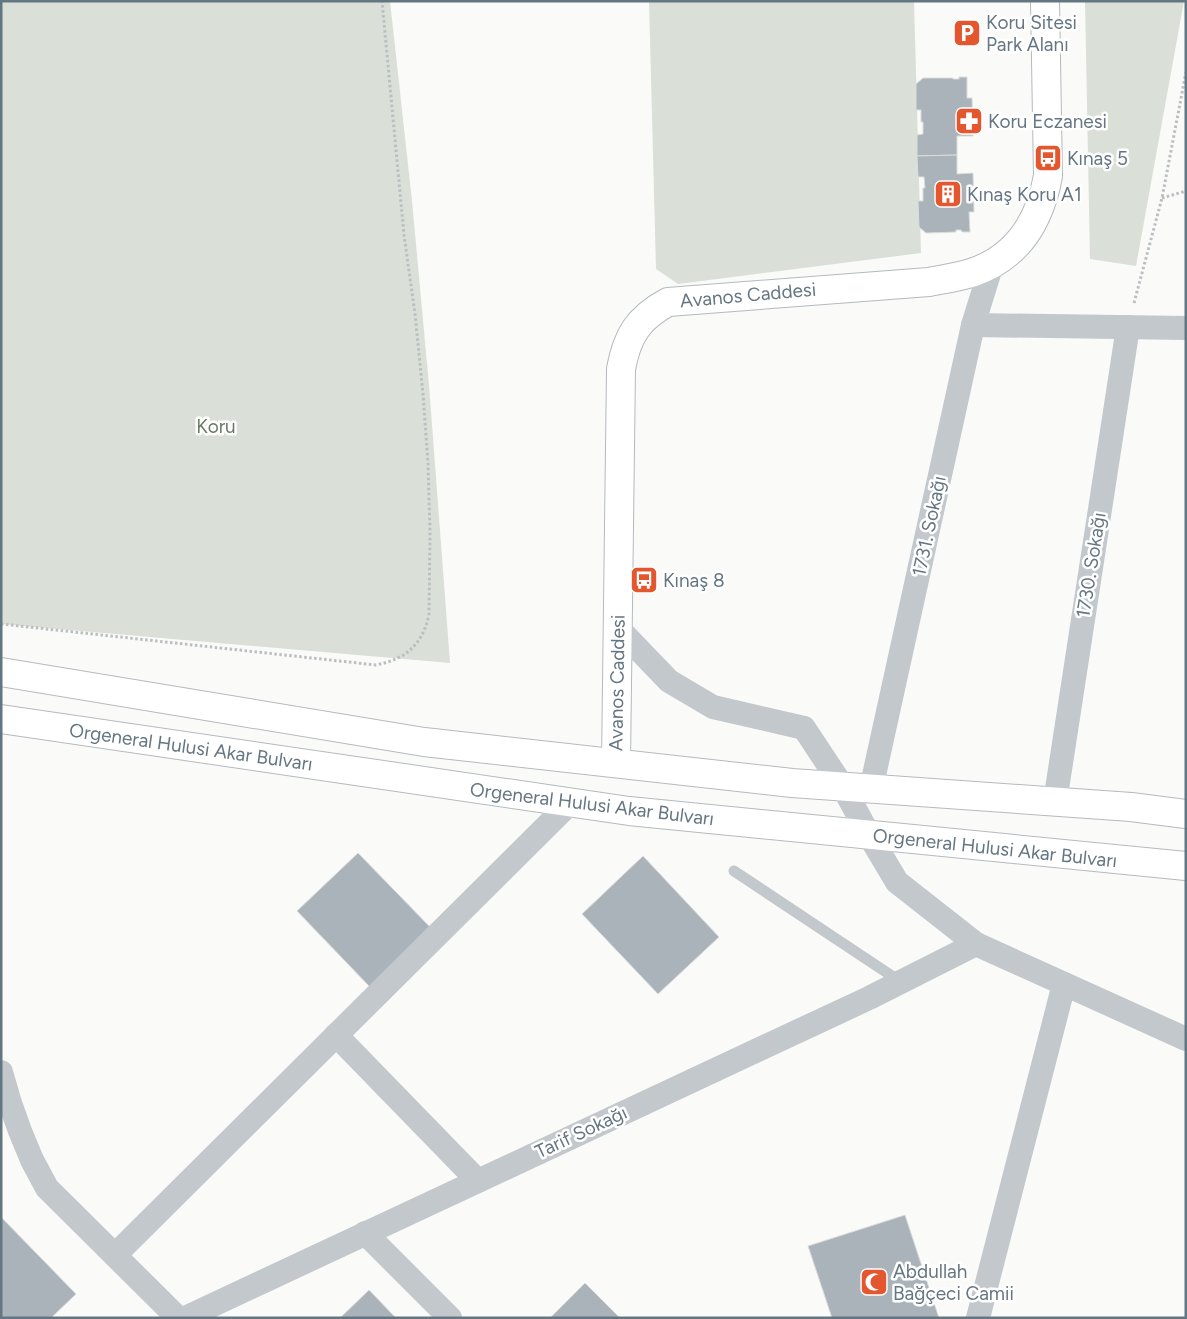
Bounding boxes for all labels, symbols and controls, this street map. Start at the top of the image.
place label: Koru Sitesi Park Alanı [986,11,1077,56]
parking icon: Koru Sitesi Park Alanı [952,18,982,48]
pharmacy icon: Koru Eczanesi [954,106,984,136]
place label: Koru Eczanesi [988,110,1107,133]
bus stop icon: Kınaş 5 [1033,143,1063,173]
place label: Kınaş 5 [1067,147,1128,170]
building icon: Kınaş Koru A1 [933,179,963,209]
place label: Kınaş Koru A1 [967,183,1082,206]
street label: Avanos Caddesi [679,278,817,312]
park label: Koru [196,415,236,438]
street label: 1731. Sokağı [907,474,951,578]
street label: 1730. Sokağı [1071,511,1111,619]
bus stop icon: Kınaş 8 [629,565,659,595]
place label: Kınaş 8 [663,569,725,592]
street label: Avanos Caddesi [604,615,630,751]
street label: Orgeneral Hulusi Akar Bulvarı [68,719,314,775]
street label: Orgeneral Hulusi Akar Bulvarı [469,778,715,830]
street label: Orgeneral Hulusi Akar Bulvarı [872,824,1118,872]
street label: Tarif Sokağı [532,1101,630,1163]
place label: Abdullah Bağçeci Camii [893,1260,1014,1305]
mosque icon: Abdullah Bağçeci Camii [859,1267,889,1297]

